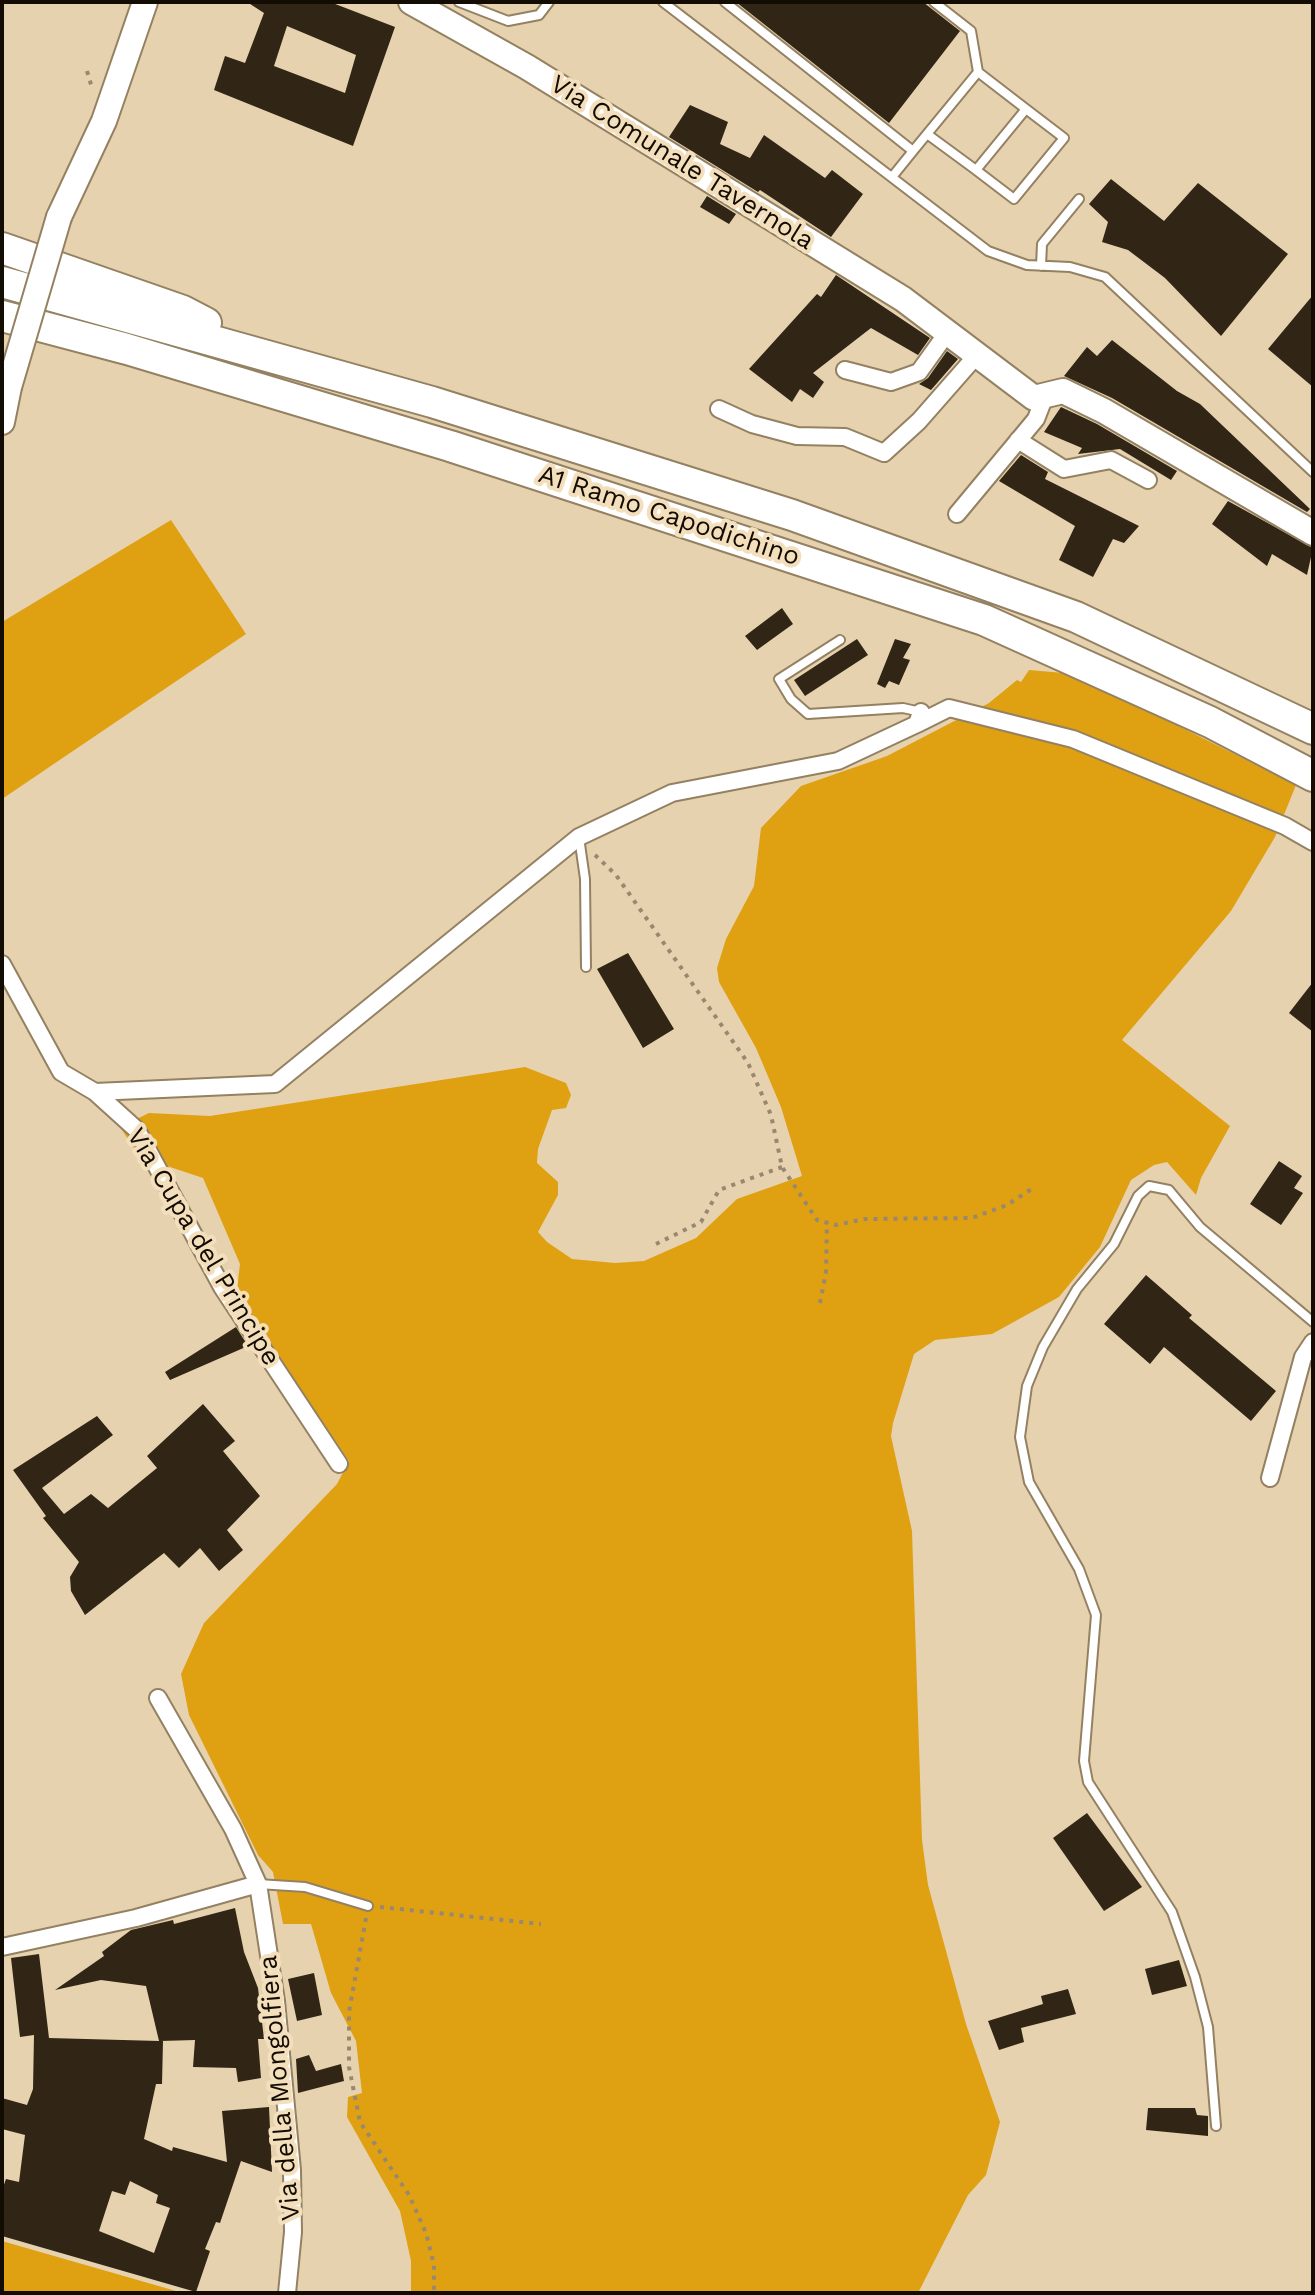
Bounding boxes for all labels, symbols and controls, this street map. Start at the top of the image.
street label: Via Comunale Tavernola [544,69,820,257]
street label: A1 Ramo Capodichino [535,459,803,573]
street label: Via Cupa del Principe [120,1123,286,1371]
street label: Via della Mongolfiera [253,1954,307,2222]

